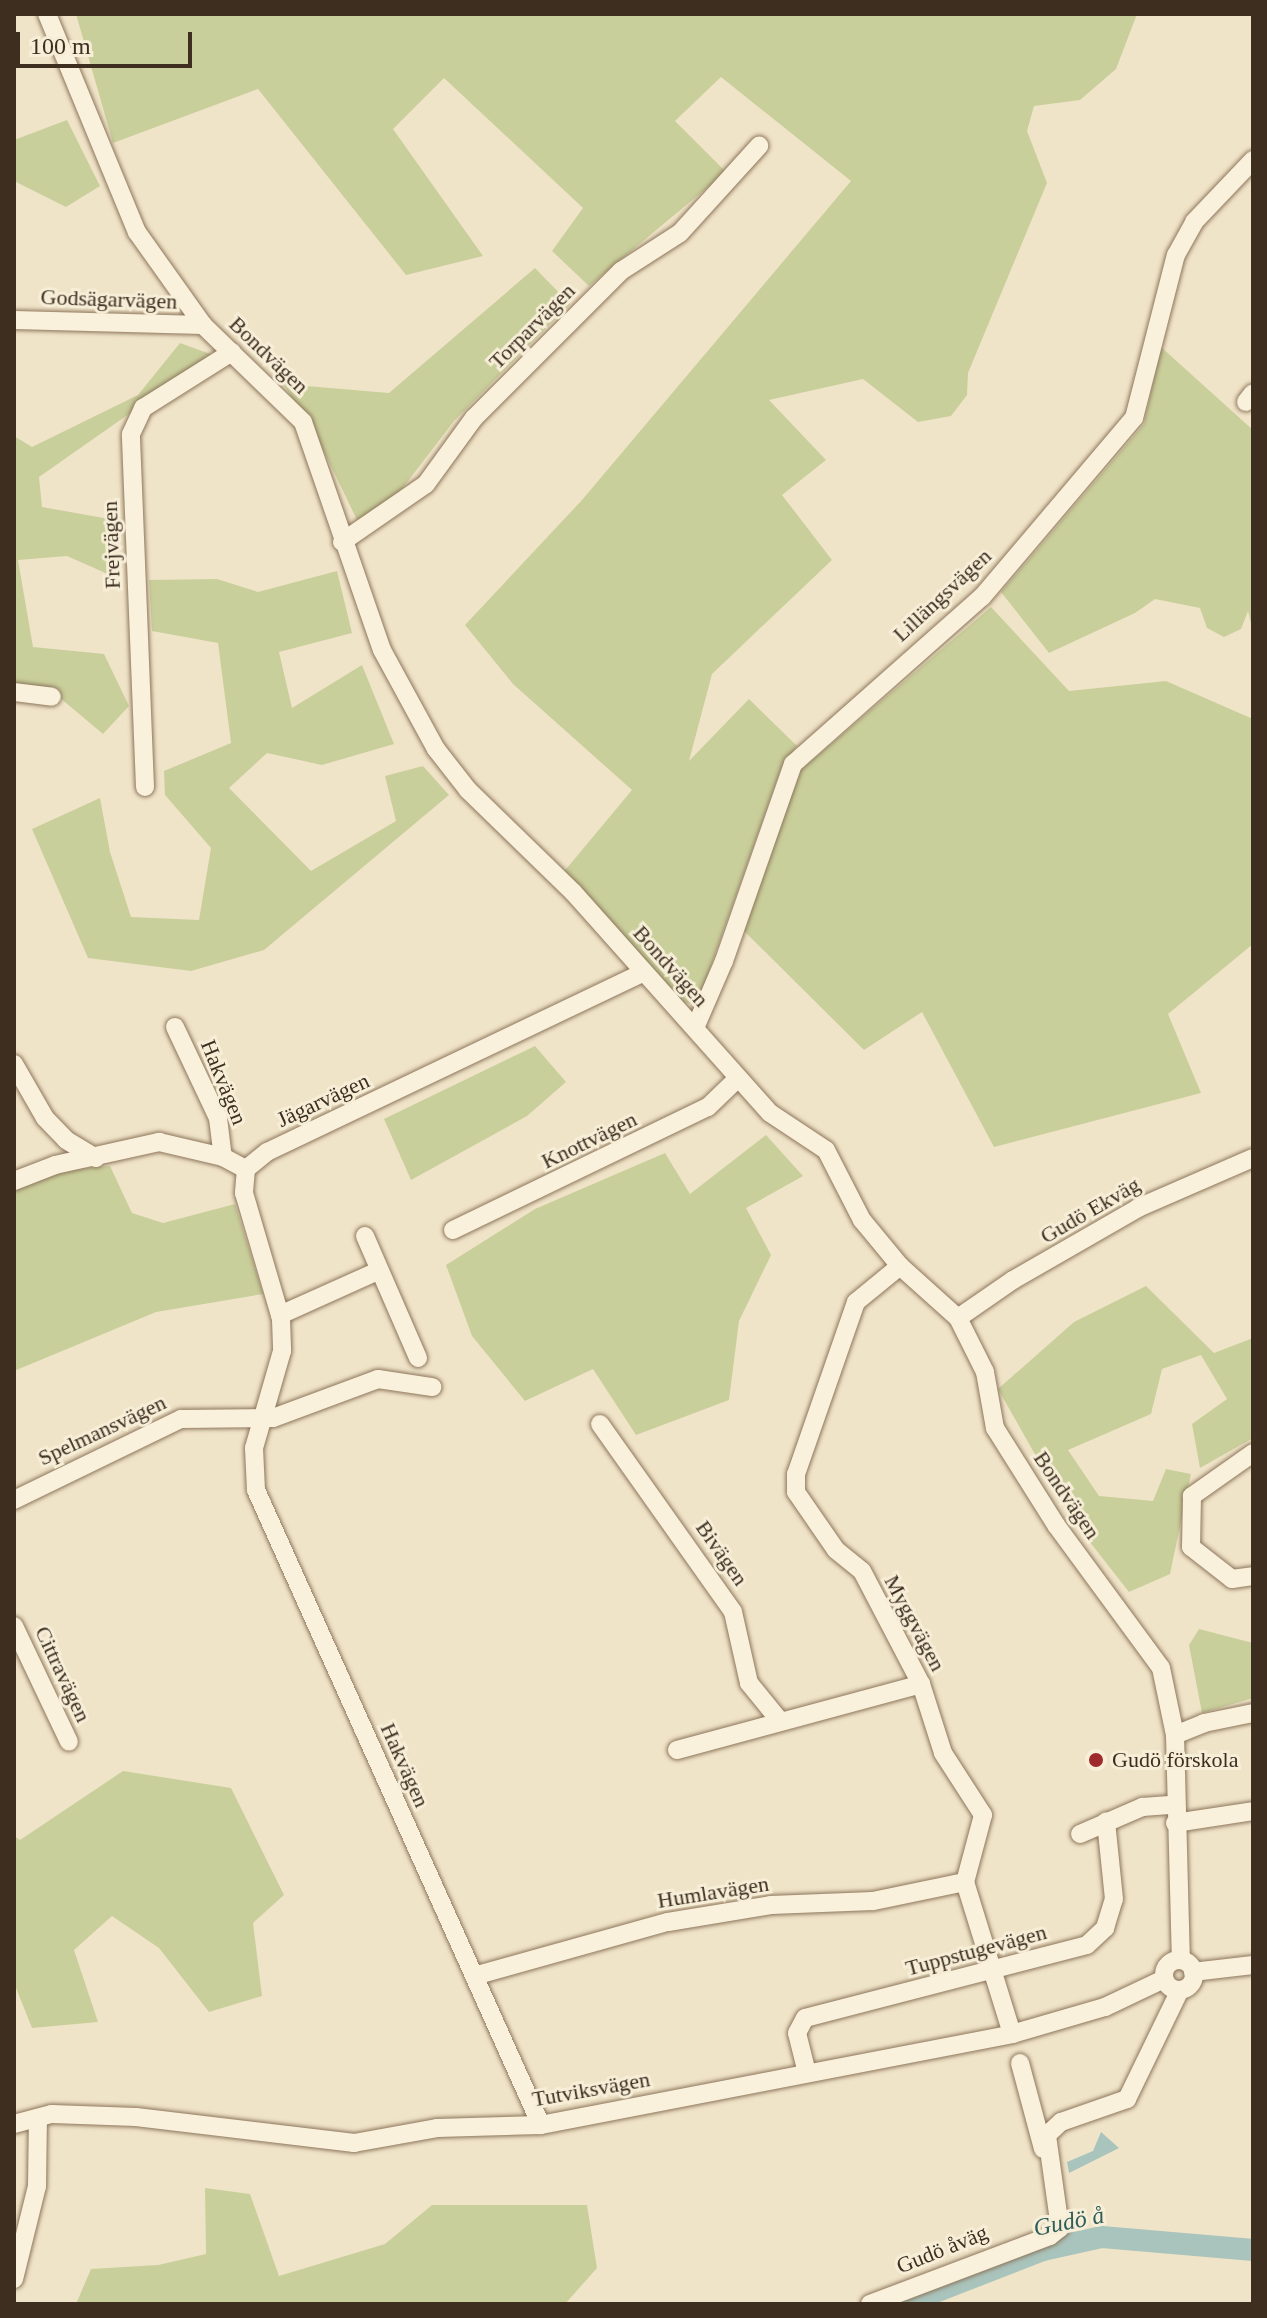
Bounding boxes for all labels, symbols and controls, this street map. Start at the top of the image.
scale bar [20,16,196,66]
text: 100 m [30,33,91,59]
street label: Torparvägen [483,277,581,375]
street label: Godsägarvägen [40,283,178,315]
street label: Bondvägen [224,311,314,399]
street label: Frejvägen [96,501,126,589]
street label: Lillängsvägen [887,543,997,647]
street label: Bondvägen [628,920,714,1012]
street label: Hakvägen [195,1036,253,1128]
street label: Jägarvägen [273,1067,373,1133]
street label: Knottvägen [537,1106,641,1174]
street label: Gudö Ekväg [1036,1171,1144,1249]
street label: Spelmansvägen [34,1389,170,1471]
street label: Bondvägen [1028,1446,1106,1544]
street label: Bivägen [690,1515,754,1591]
street label: Myggvägen [879,1570,951,1676]
street label: Cittravägen [29,1622,97,1726]
street label: Hakvägen [375,1719,435,1811]
place label: Gudö förskola [1112,1747,1238,1773]
marker: Gudö förskola [1087,1751,1105,1769]
street label: Humlavägen [655,1870,771,1914]
street label: Tuppstugevägen [903,1919,1049,1981]
street label: Tutviksvägen [530,2066,652,2112]
water label: Gudö å [1031,2201,1107,2243]
street label: Gudö åväg [893,2219,991,2279]

